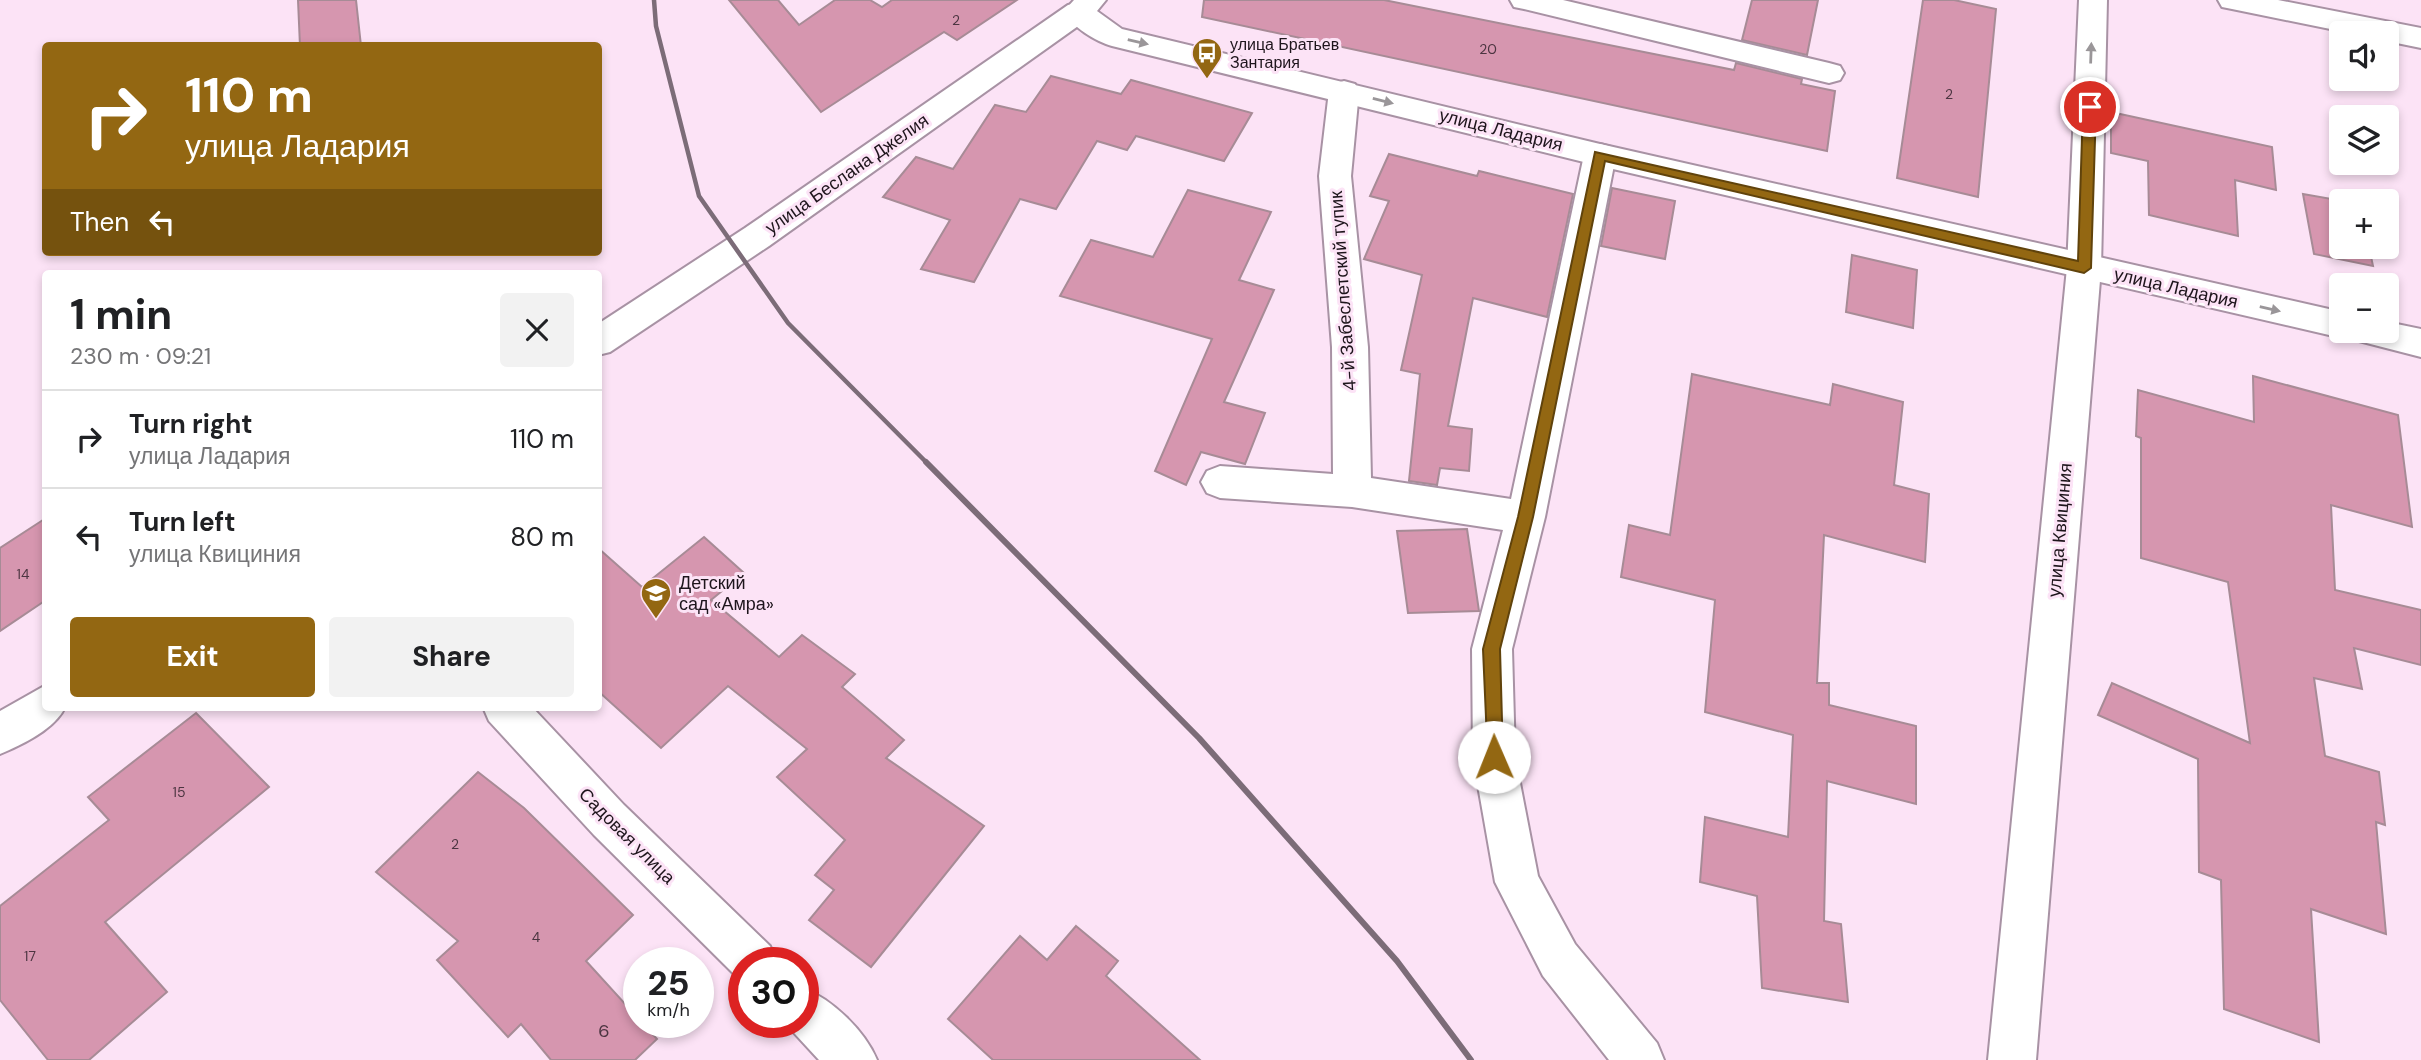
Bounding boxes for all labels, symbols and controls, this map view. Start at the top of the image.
house number: 2 [952,11,960,29]
map controls [2329,21,2399,343]
button: sound [2329,21,2399,91]
place label: улица Братьев Зантария [1230,34,1339,73]
bus stop icon: улица Братьев Зантария [1190,36,1224,80]
one-way arrow [1127,37,1149,48]
house number: 20 [1479,40,1497,58]
one-way arrow [2086,41,2097,63]
text: 110 m [185,63,313,127]
icon: right [70,70,161,161]
pin [2060,77,2120,137]
house number: 2 [1945,85,1953,103]
icon: arrive [2071,88,2109,126]
one-way arrow [1372,96,1394,107]
street label: улица Ладария [1437,103,1565,157]
button: layers [2329,105,2399,175]
street label: улица Беслана Джелия [761,108,933,240]
text: улица Ладария [185,125,410,167]
button: + [2329,189,2399,259]
street label: 4-й Забеслетский тупик [1324,190,1362,392]
icon: left [143,203,181,241]
text: Then [70,205,129,239]
street label: улица Ладария [2112,262,2240,314]
button: − [2329,273,2399,343]
text: 1 min [70,287,172,342]
button: close [500,293,574,367]
one-way arrow [2259,304,2281,315]
text: 230 m · 09:21 [70,341,211,371]
text: Turn right [129,407,253,441]
icon: right [70,420,108,458]
text: 110 m [510,422,574,456]
text: улица Ладария [129,441,291,471]
street label: улица Квициния [2042,462,2078,598]
text: Turn left [129,505,236,539]
icon: left [70,518,108,556]
text: 80 m [510,520,574,554]
text: улица Квициния [129,539,301,569]
house number: 14 [17,565,30,583]
place label: Детский сад «Амра» [679,571,774,616]
school or university icon: Детский сад «Амра» [639,576,673,620]
button: Exit [70,617,315,697]
button: Share [329,617,574,697]
position arrow [1457,720,1531,794]
house number: 15 [173,783,185,801]
street label: Садовая улица [574,783,681,890]
house number: 2 [451,835,459,853]
house number: 4 [532,928,541,946]
house number: 17 [24,947,36,965]
speed limit sign: 30 [728,947,819,1038]
text: 25 [648,960,689,1006]
text: km/h [647,998,690,1022]
house number: 6 [598,1019,610,1043]

